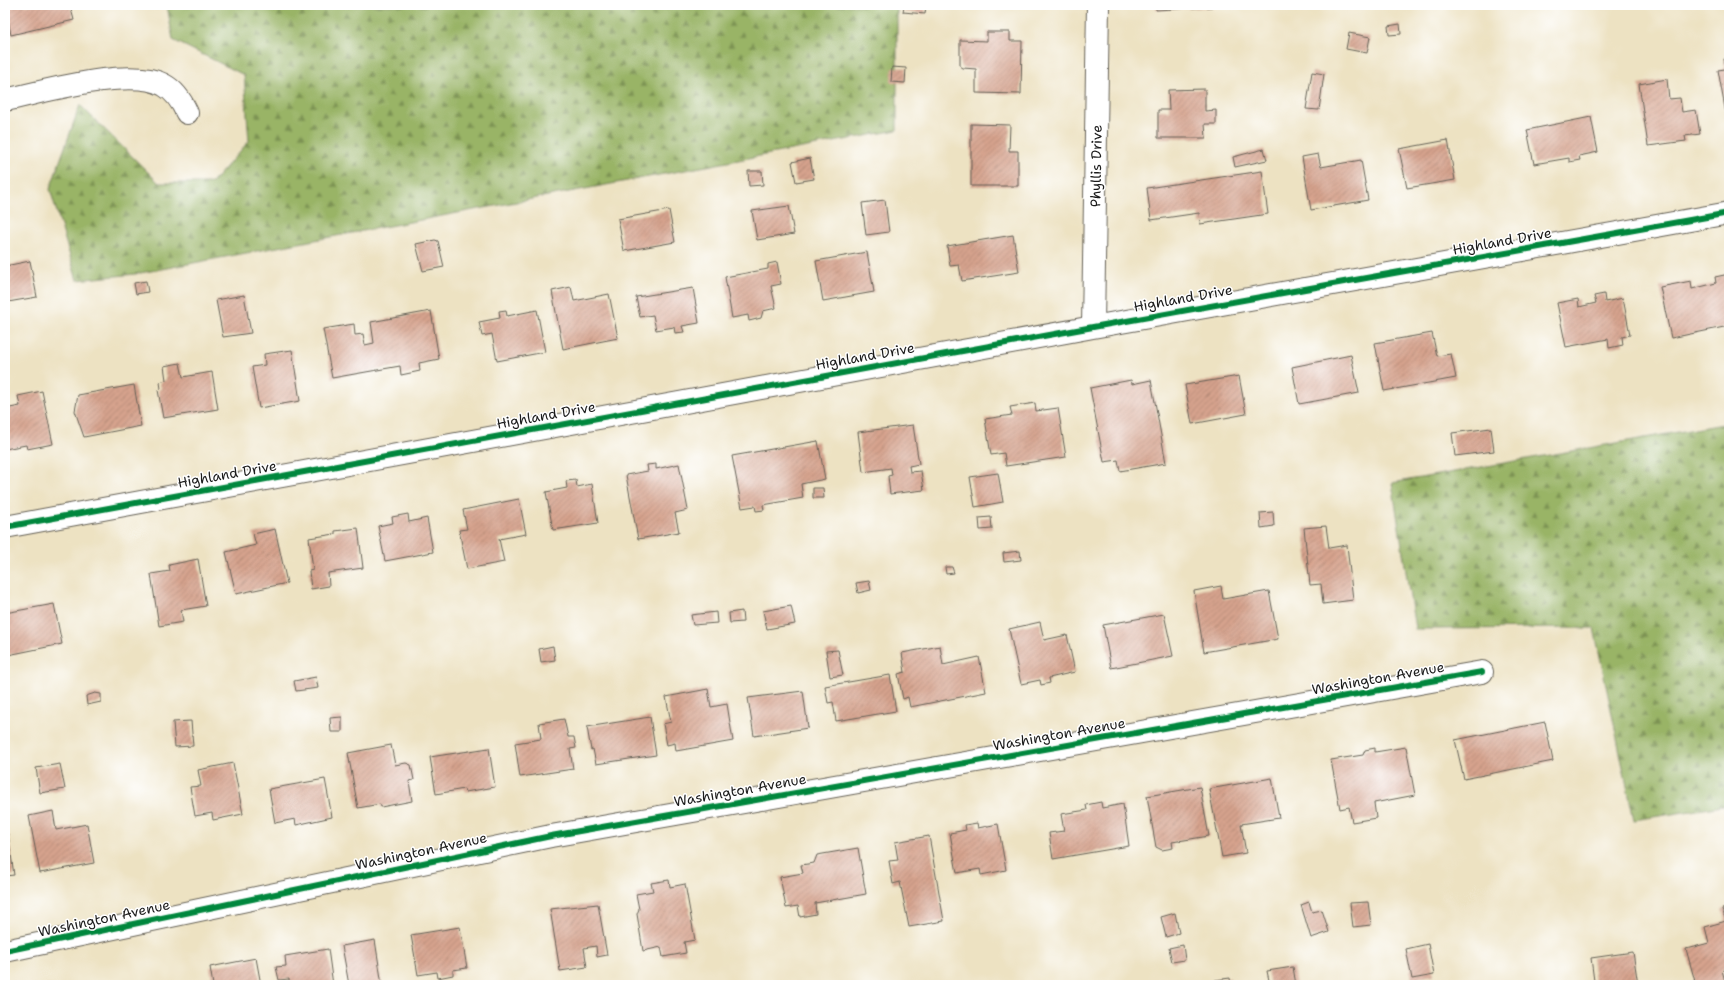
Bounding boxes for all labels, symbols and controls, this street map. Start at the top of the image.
street label: Phyllis Drive [1086,125,1106,207]
street label: Highland Drive [1451,223,1553,259]
street label: Highland Drive [1132,280,1234,316]
street label: Highland Drive [814,338,916,374]
street label: Highland Drive [495,397,597,433]
street label: Highland Drive [176,456,278,492]
street label: Washington Avenue [1310,657,1446,699]
street label: Washington Avenue [991,713,1127,755]
street label: Washington Avenue [672,769,808,811]
street label: Washington Avenue [353,828,489,874]
street label: Washington Avenue [36,895,172,941]

